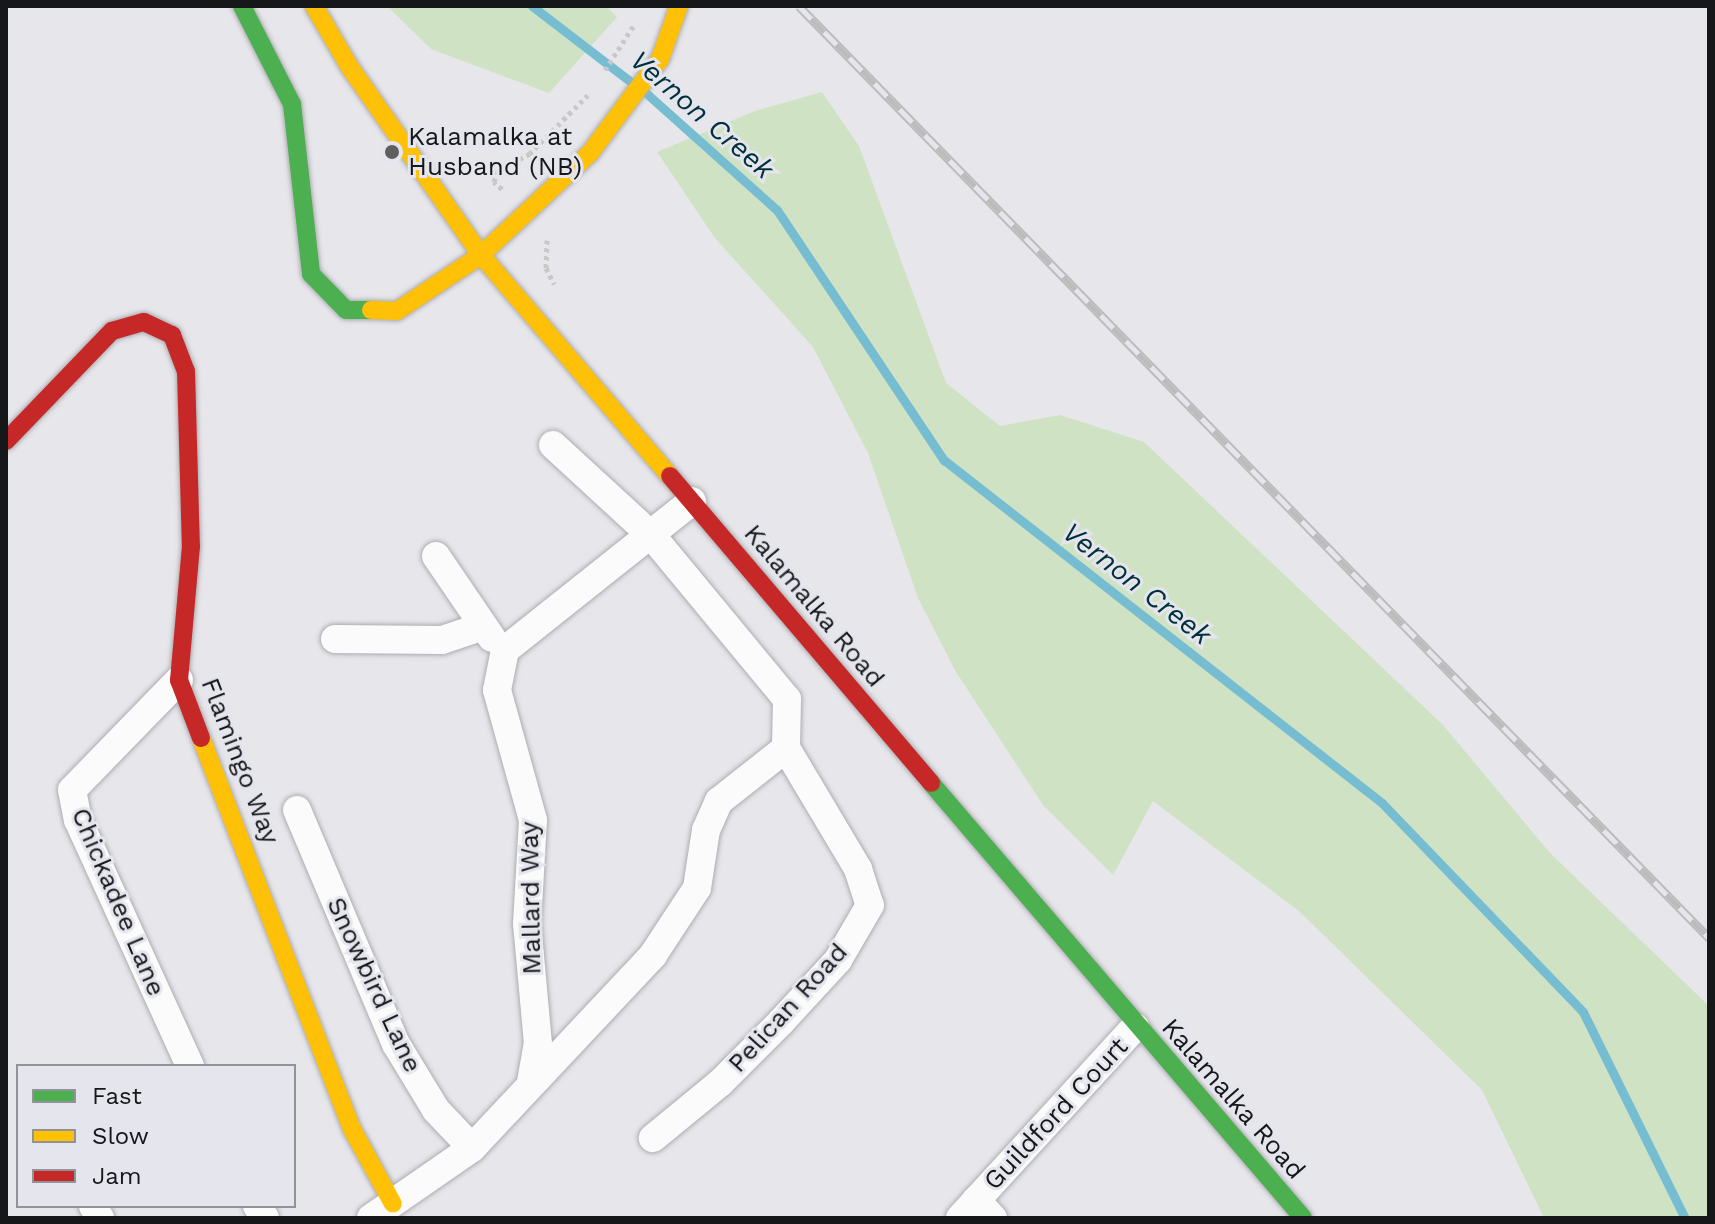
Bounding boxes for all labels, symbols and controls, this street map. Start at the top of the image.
water label: Vernon Creek [623,44,781,186]
place label: Kalamalka at Husband (NB) [408,121,582,182]
marker: Kalamalka at Husband (NB) [383,143,401,161]
water label: Vernon Creek [1056,516,1218,652]
street label: Kalamalka Road [737,518,891,694]
street label: Flamingo Way [194,673,286,849]
street label: Chickadee Lane [64,803,172,1001]
street label: Mallard Way [514,821,548,975]
street label: Snowbird Lane [320,893,428,1077]
street label: Pelican Road [722,937,854,1079]
street label: Kalamalka Road [1155,1012,1311,1186]
street label: Guildford Court [977,1031,1135,1197]
legend [16,1064,296,1208]
text: Fast [92,1082,142,1110]
text: Slow [92,1122,149,1150]
text: Jam [92,1162,142,1190]

